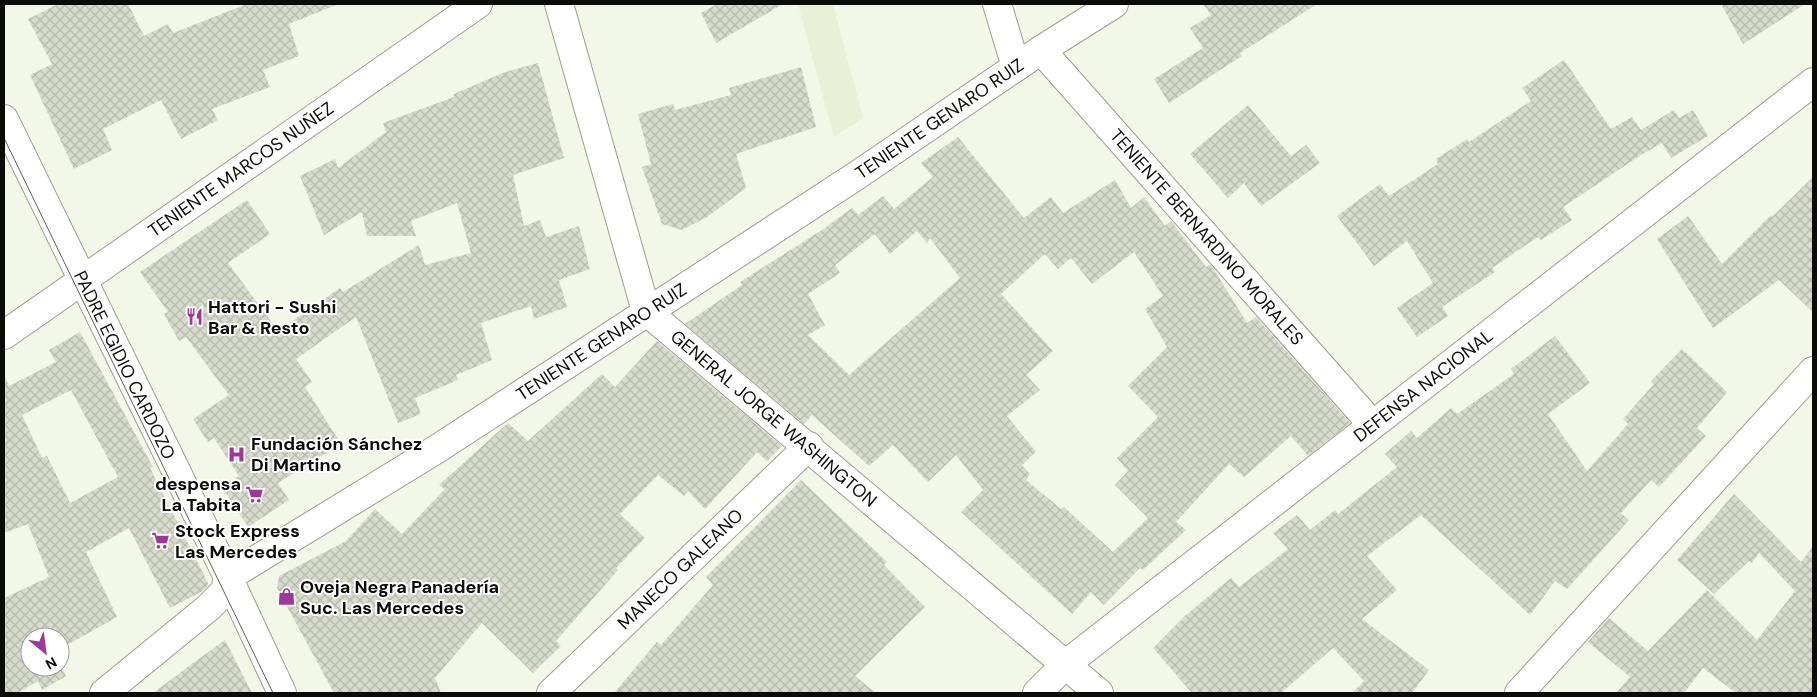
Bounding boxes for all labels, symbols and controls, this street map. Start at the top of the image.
street label: TENIENTE GENARO RUIZ [851,53,1029,185]
street label: TENIENTE MARCOS NUÑEZ [143,96,338,243]
street label: TENIENTE BERNARDINO MORALES [1105,124,1309,350]
street label: PADRE EGIDIO CARDOZO [68,267,181,464]
street label: TENIENTE GENARO RUIZ [512,278,691,406]
place label: Hattori - Sushi Bar & Resto [208,295,336,340]
restaurant icon: Hattori - Sushi Bar & Resto [184,307,204,327]
street label: DEFENSA NACIONAL [1349,324,1498,448]
street label: GENERAL JORGE WASHINGTON [665,325,882,512]
place label: Fundación Sánchez Di Martino [251,432,422,477]
hospital icon: Fundación Sánchez Di Martino [227,444,247,464]
place label: despensa La Tabita [155,472,241,517]
supermarket icon: despensa La Tabita [245,484,265,504]
street label: MANECO GALEANO [612,503,748,635]
place label: Stock Express Las Mercedes [175,519,300,564]
supermarket icon: Stock Express Las Mercedes [151,531,171,551]
place label: Oveja Negra Panadería Suc. Las Mercedes [300,575,499,620]
shop icon: Oveja Negra Panadería Suc. Las Mercedes [276,587,296,607]
north arrow [20,627,70,677]
text: N [42,653,60,674]

